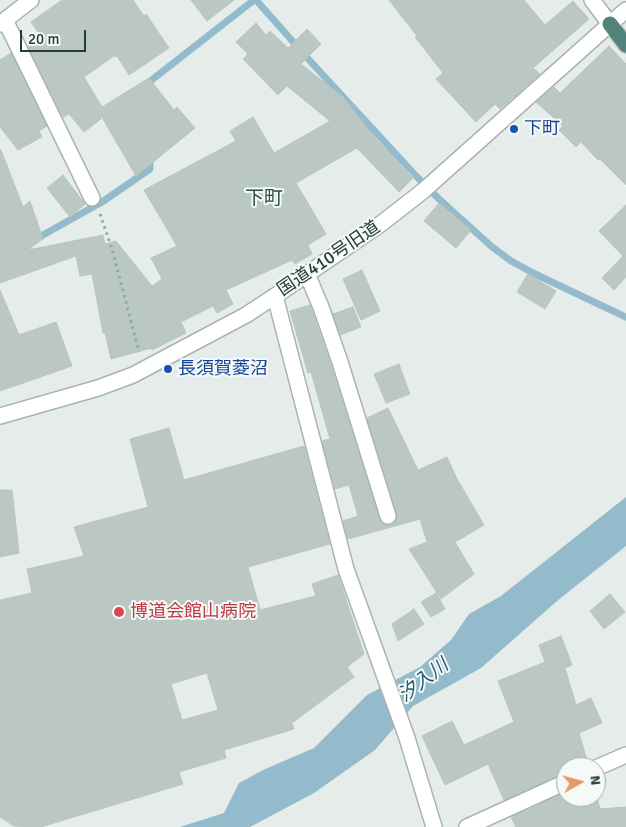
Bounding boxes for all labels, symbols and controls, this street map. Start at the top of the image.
scale bar [22,20,89,52]
text: 20 m [28,30,59,48]
place label: 下町 [524,118,560,140]
marker: 下町 [508,123,520,135]
district label: 下町 [245,188,283,210]
street label: 国道410号旧道 [274,217,384,301]
place label: 長須賀菱沼 [178,358,268,380]
marker: 長須賀菱沼 [162,363,174,375]
place label: 博道会館山病院 [130,601,256,623]
marker: 博道会館山病院 [112,605,126,619]
water label: 汐入川 [395,654,453,708]
north arrow [556,757,606,807]
text: N [586,774,604,786]

